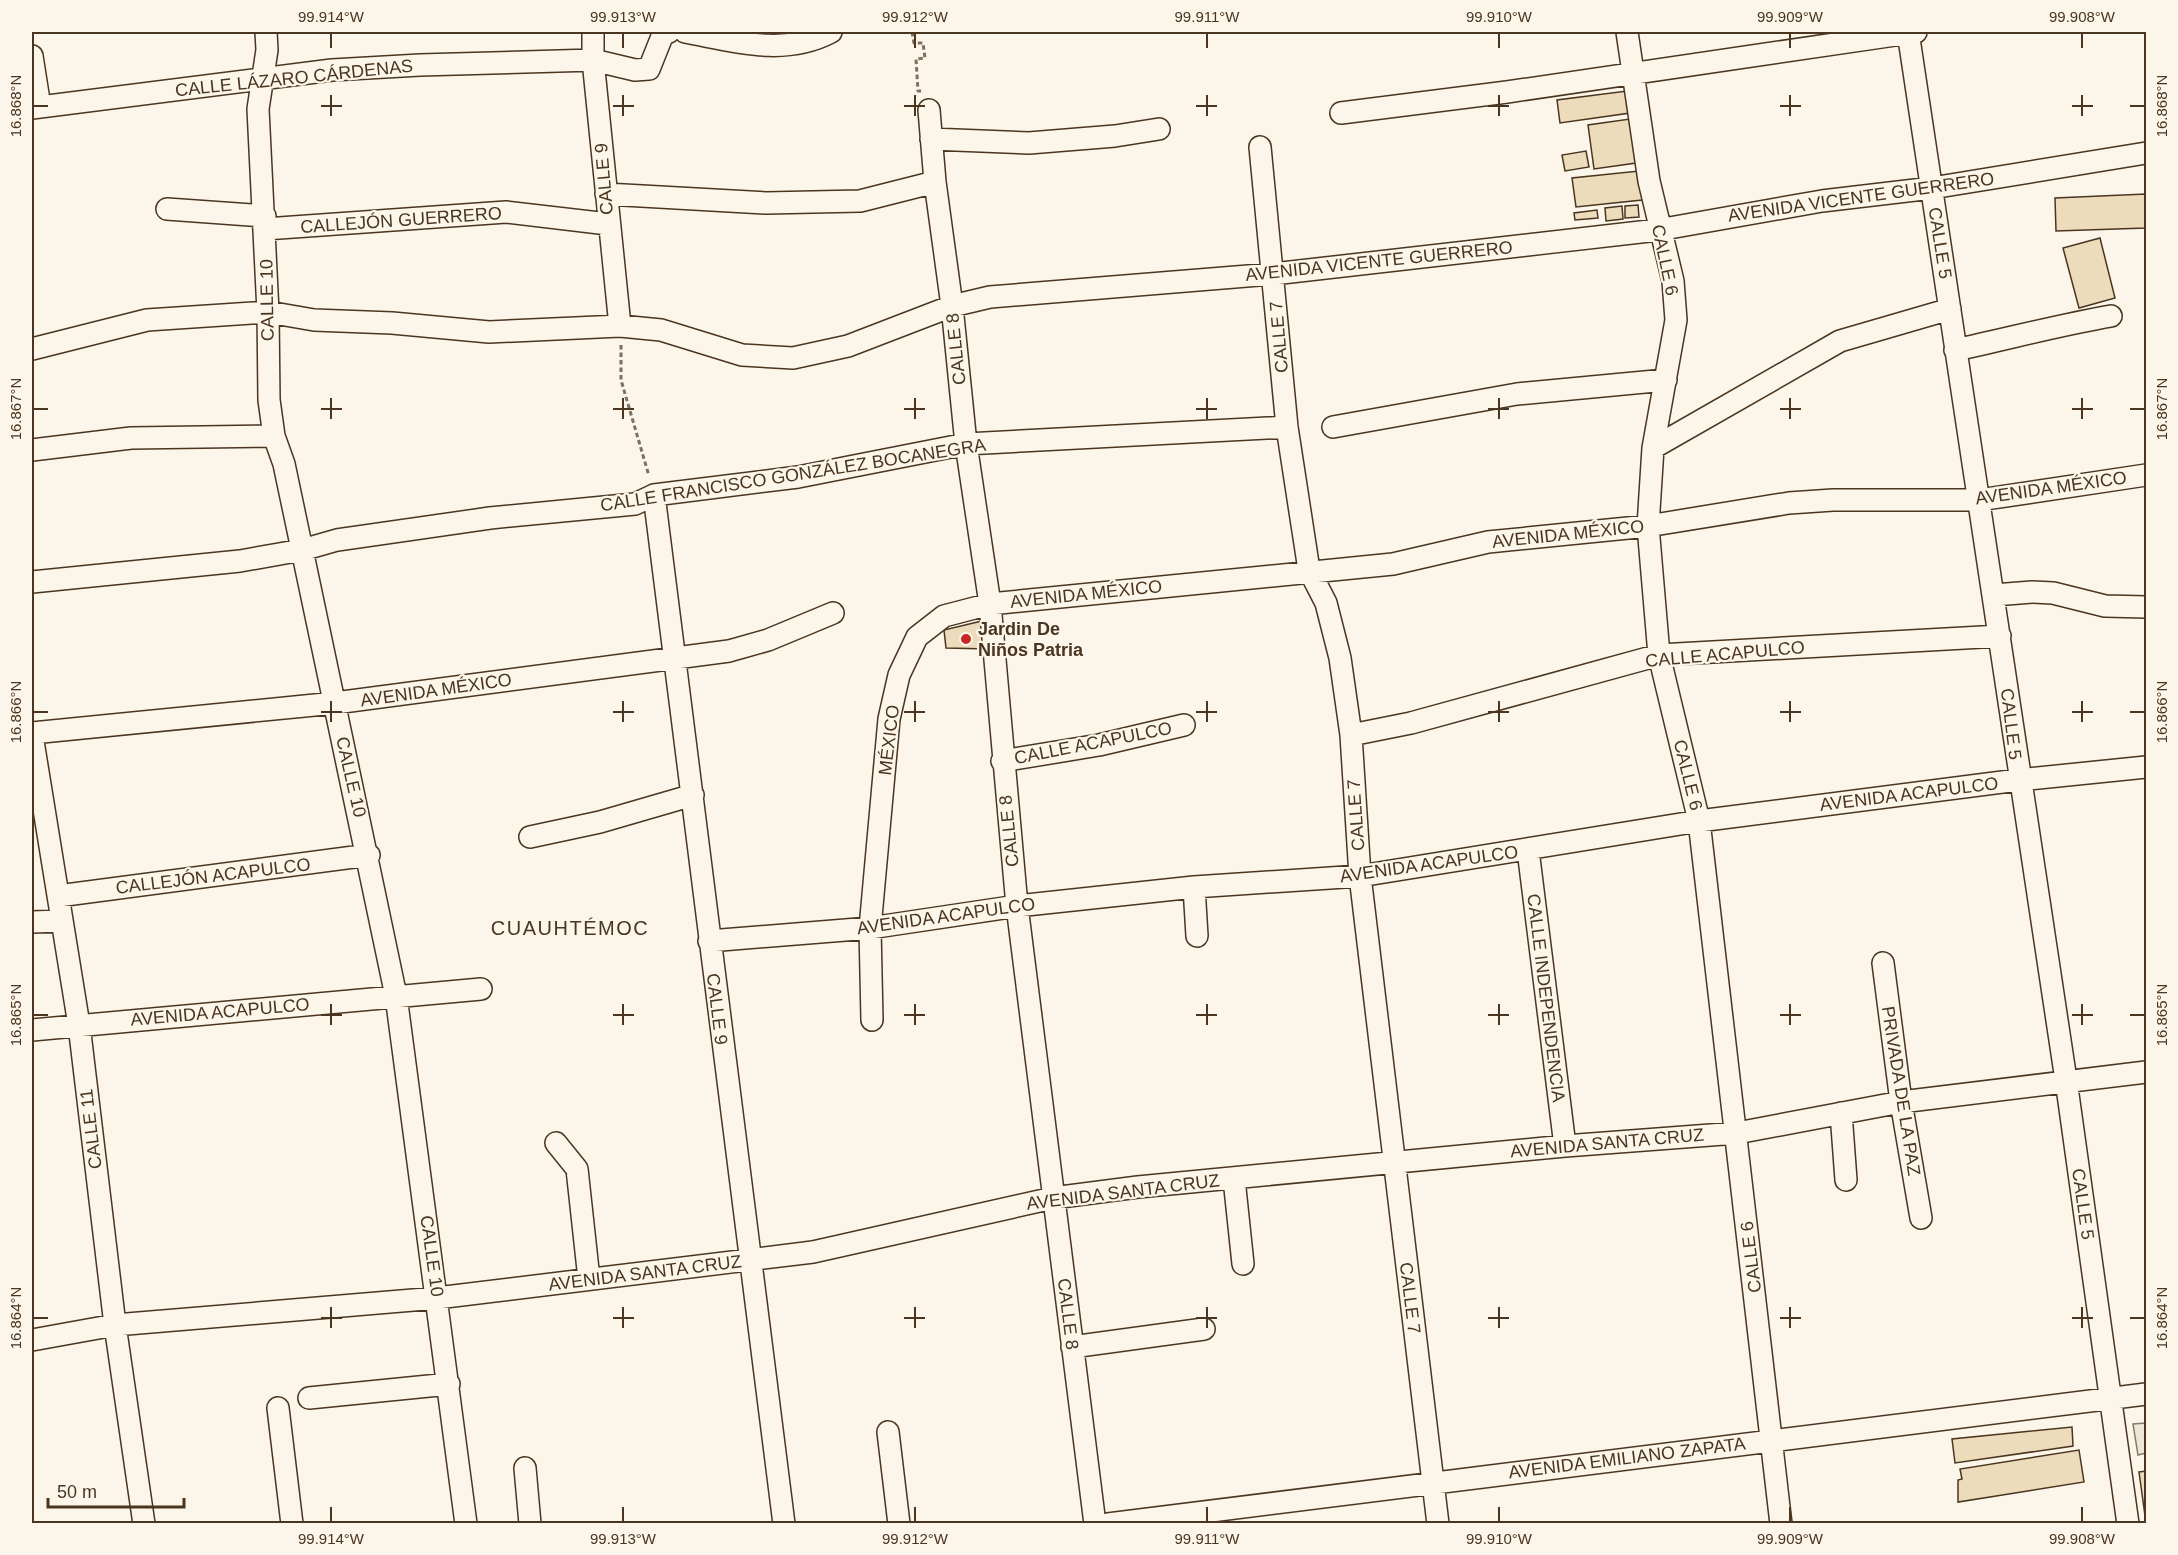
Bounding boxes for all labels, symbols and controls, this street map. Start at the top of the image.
text: 99.914°W [298,8,365,25]
text: 99.913°W [590,8,657,25]
text: 99.912°W [882,8,949,25]
text: 99.911°W [1175,8,1240,25]
text: 99.910°W [1466,8,1533,25]
text: 99.909°W [1757,8,1824,25]
text: 99.908°W [2049,8,2116,25]
street label: CALLE LÁZARO CÁRDENAS [174,56,414,100]
text: 16.868°N [7,75,24,137]
text: 16.868°N [2153,75,2170,137]
street label: CALLE 9 [591,142,617,216]
street label: AVENIDA VICENTE GUERRERO [1727,168,1995,226]
street label: CALLEJÓN GUERRERO [299,202,502,237]
street label: CALLE 5 [1924,206,1956,280]
street label: CALLE 6 [1648,223,1682,297]
street label: AVENIDA VICENTE GUERRERO [1244,237,1514,285]
street label: CALLE 10 [256,259,278,341]
street label: CALLE 7 [1266,300,1292,374]
street label: CALLE 8 [942,312,970,386]
text: 16.867°N [7,378,24,440]
text: 16.867°N [2153,378,2170,440]
street label: CALLE FRANCISCO GONZÁLEZ BOCANEGRA [599,435,987,515]
street label: AVENIDA MÉXICO [1974,467,2128,509]
street label: AVENIDA MÉXICO [1491,516,1645,552]
street label: AVENIDA MÉXICO [1009,576,1163,612]
place label: Jardin De Niños Patria [978,619,1084,660]
marker: Jardin De Niños Patria [959,632,973,646]
street label: CALLE ACAPULCO [1644,637,1806,671]
street label: AVENIDA MÉXICO [359,669,513,711]
text: 16.866°N [7,681,24,743]
text: 16.866°N [2153,681,2170,743]
street label: CALLE 5 [1997,687,2025,761]
street label: MÉXICO [875,704,903,776]
street label: CALLE ACAPULCO [1013,718,1173,768]
street label: CALLE 10 [332,735,370,819]
street label: CALLE 6 [1670,738,1706,812]
street label: AVENIDA ACAPULCO [1819,773,1999,815]
street label: CALLE 7 [1344,778,1368,852]
street label: CALLE 8 [995,794,1023,868]
street label: AVENIDA ACAPULCO [1339,842,1519,886]
street label: CALLEJÓN ACAPULCO [114,853,312,898]
street label: CALLE INDEPENDENCIA [1523,893,1569,1103]
street label: AVENIDA ACAPULCO [856,894,1036,938]
district label: CUAUHTÉMOC [491,917,649,939]
street label: CALLE 9 [703,972,731,1046]
text: 16.865°N [7,984,24,1046]
text: 16.865°N [2153,984,2170,1046]
street label: AVENIDA ACAPULCO [130,994,310,1030]
street label: PRIVADA DE LA PAZ [1878,1005,1924,1177]
street label: CALLE 11 [76,1088,106,1170]
street label: AVENIDA SANTA CRUZ [1509,1125,1705,1161]
street label: CALLE 5 [2068,1167,2098,1241]
street label: AVENIDA SANTA CRUZ [1025,1170,1221,1214]
street label: CALLE 10 [416,1214,448,1298]
street label: CALLE 6 [1737,1220,1765,1294]
street label: AVENIDA SANTA CRUZ [547,1251,743,1295]
street label: CALLE 7 [1396,1261,1424,1335]
street label: CALLE 8 [1054,1277,1082,1351]
text: 16.864°N [7,1287,24,1349]
text: 16.864°N [2153,1287,2170,1349]
street label: AVENIDA EMILIANO ZAPATA [1507,1434,1747,1482]
scale bar [48,1471,184,1509]
text: 50 m [57,1482,97,1502]
text: 99.914°W [298,1530,365,1547]
text: 99.913°W [590,1530,657,1547]
text: 99.912°W [882,1530,949,1547]
text: 99.911°W [1175,1530,1240,1547]
text: 99.910°W [1466,1530,1533,1547]
text: 99.909°W [1757,1530,1824,1547]
text: 99.908°W [2049,1530,2116,1547]

